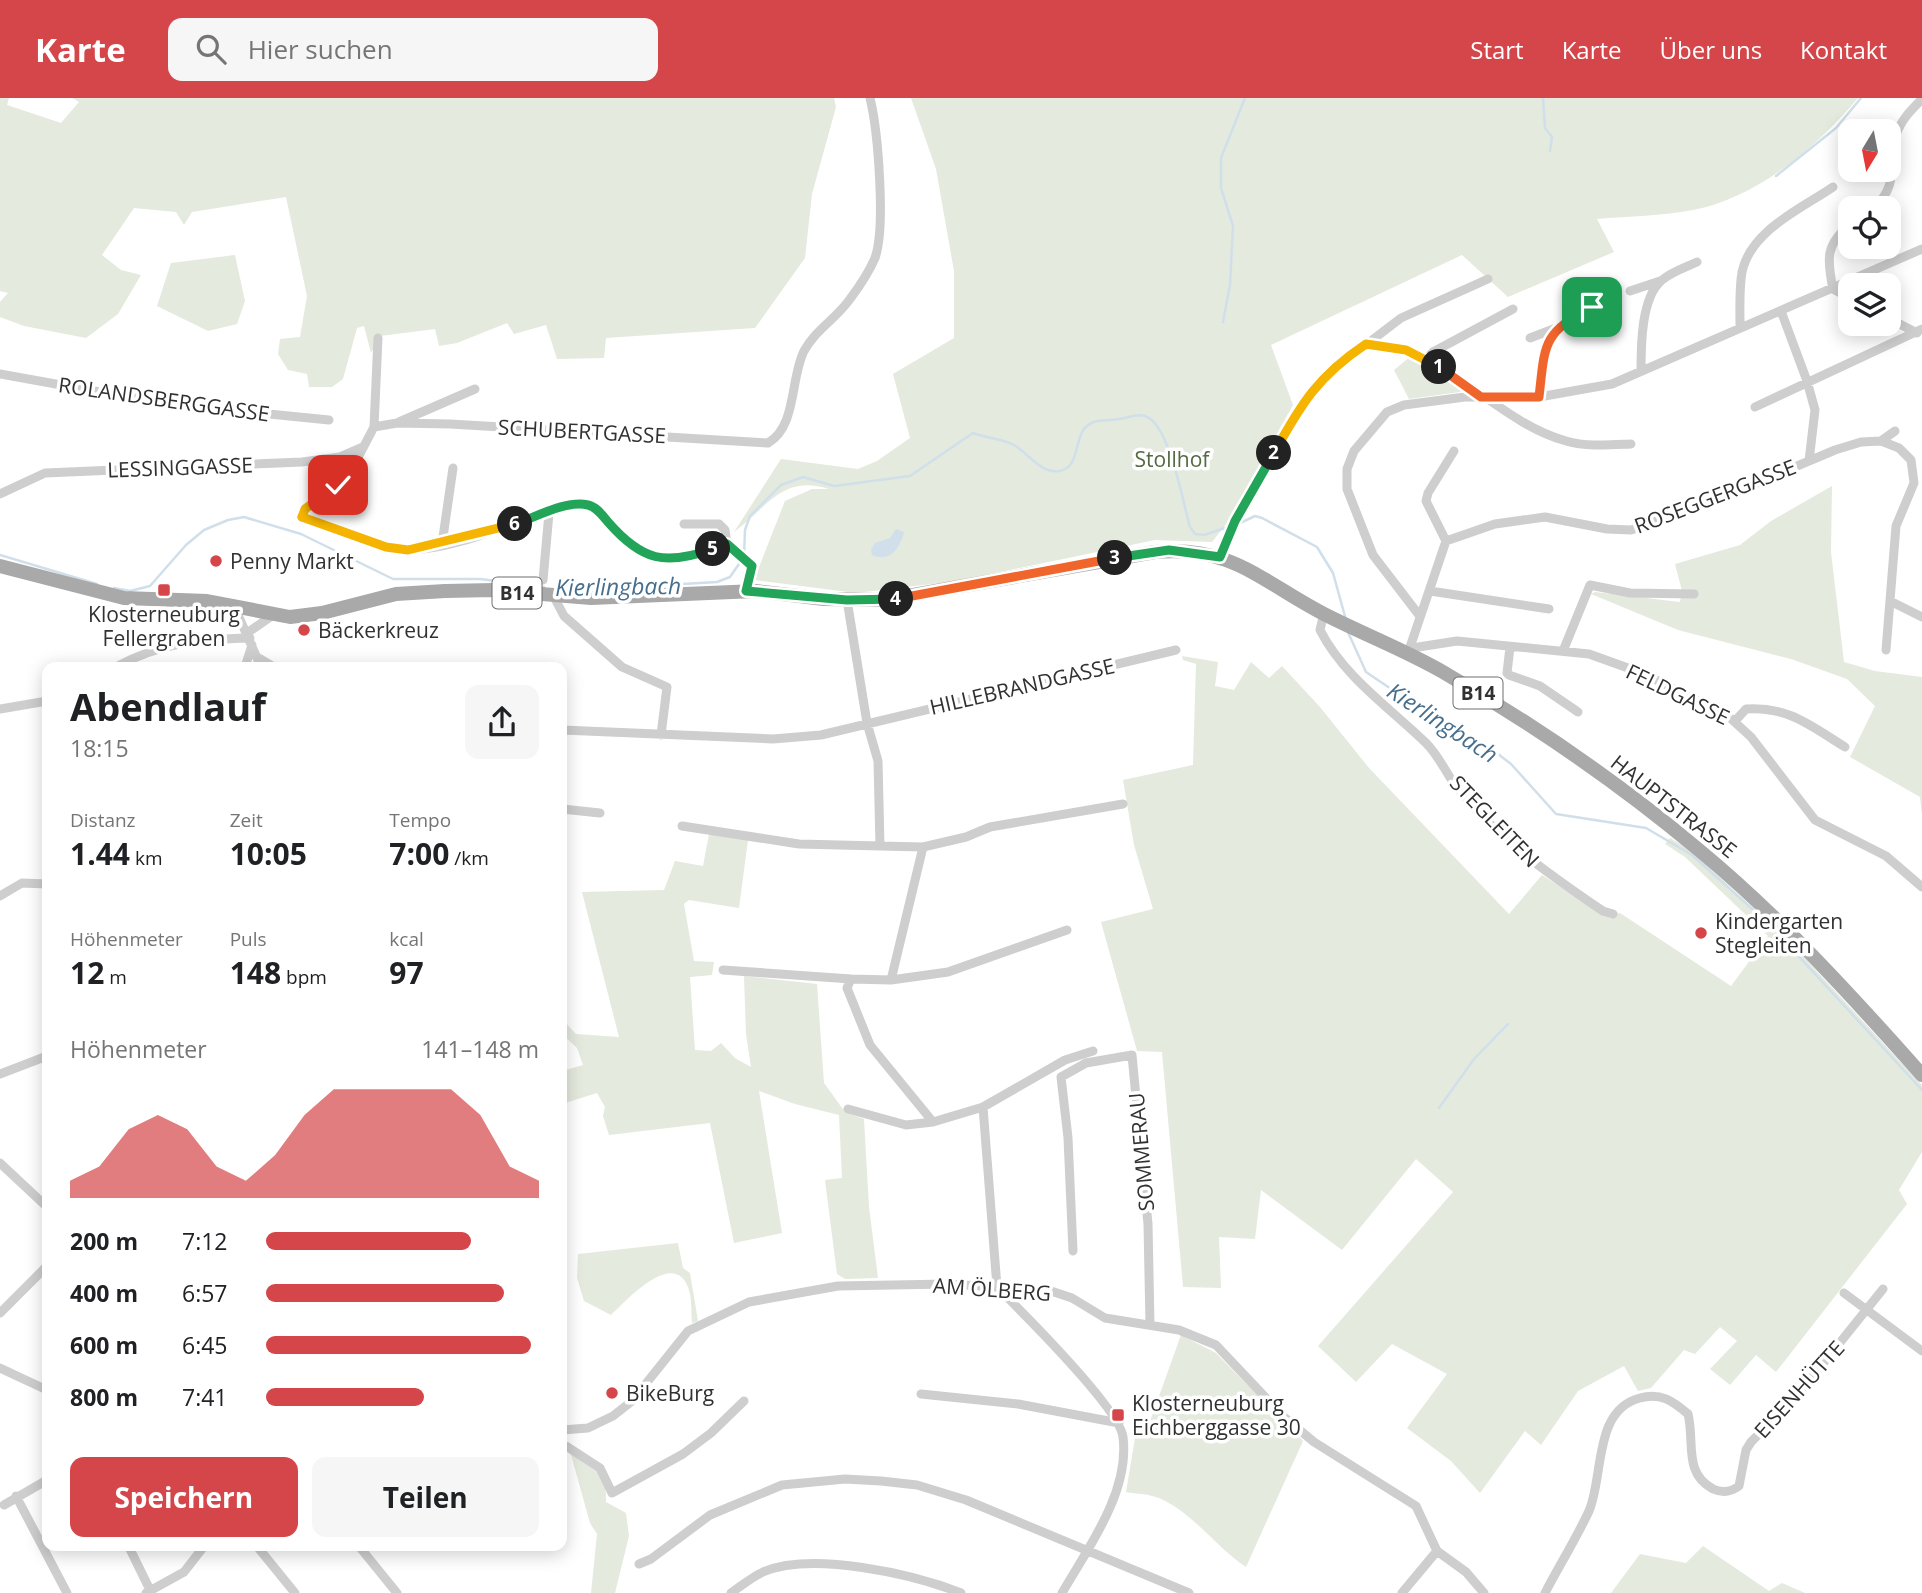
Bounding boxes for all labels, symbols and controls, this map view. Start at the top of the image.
search box [168,18,658,81]
text: Karte [35,27,126,72]
icon: search [192,30,230,68]
text: Hier suchen [248,31,393,67]
text: Start [1470,33,1524,66]
text: Karte [1562,33,1622,66]
text: Über uns [1660,33,1762,66]
text: Kontakt [1800,33,1887,66]
north arrow [1838,119,1900,182]
map controls [1838,119,1901,336]
button: locate [1838,196,1901,259]
button: layers [1838,273,1901,336]
pin [1562,277,1622,337]
icon: arrive [1573,288,1611,326]
pin: 1 [1422,350,1456,384]
text: 1 [1433,353,1444,379]
street label: ROLANDSBERGGASSE [57,370,271,428]
street label: SCHUBERTGASSE [497,413,667,449]
pin: 2 [1256,436,1292,470]
text: 2 [1268,439,1279,465]
park label: Stollhof [1135,445,1211,473]
street label: LESSINGGASSE [107,450,253,484]
street label: ROSEGGERGASSE [1630,452,1800,540]
pin [308,455,368,515]
icon: check [319,466,357,504]
pin: 6 [498,506,532,542]
text: 6 [509,510,520,536]
pin: 5 [696,532,730,566]
text: 5 [707,535,718,561]
pin: 3 [1098,540,1132,575]
text: 3 [1109,544,1120,570]
place label: Penny Markt [230,547,354,575]
marker: Penny Markt [208,553,224,569]
water label: Kierlingbach [555,569,681,603]
road number: B14 [492,578,542,608]
marker: Klosterneuburg Fellergraben [156,582,172,598]
pin: 4 [878,582,914,616]
text: 4 [890,585,901,611]
place label: Klosterneuburg Fellergraben [88,600,240,652]
place label: Bäckerkreuz [318,616,439,644]
marker: Bäckerkreuz [296,622,312,638]
street label: HILLEBRANDGASSE [927,651,1117,721]
street label: FELDGASSE [1622,657,1734,731]
water label: Kierlingbach [1381,674,1505,770]
road number: B14 [1454,678,1502,708]
text: Abendlauf [70,680,266,732]
button: share [465,685,539,759]
text: 18:15 [70,732,129,764]
street label: HAUPTSTRASSE [1605,748,1743,864]
street label: STEGLEITEN [1444,769,1546,873]
text: Distanz [70,807,136,833]
text: Zeit [230,807,263,833]
text: Tempo [389,807,451,833]
text: 1.44 [70,833,130,874]
text: 10:05 [230,833,307,874]
text: 7:00 [389,833,449,874]
text: km [130,845,163,871]
text: /km [449,845,489,871]
place label: Kindergarten Stegleiten [1715,907,1843,959]
marker: Kindergarten Stegleiten [1693,925,1709,941]
text: Höhenmeter [70,926,183,952]
text: Puls [230,926,267,952]
text: kcal [389,926,424,952]
text: 12 [70,952,104,993]
text: 148 [230,952,281,993]
text: 97 [389,952,424,993]
text: m [104,964,127,990]
text: bpm [281,964,327,990]
text: Höhenmeter [70,1033,207,1065]
text: 141–148 m [421,1033,539,1065]
street label: SOMMERAU [1122,1092,1160,1212]
text: 200 m [70,1225,138,1257]
text: 7:12 [182,1225,228,1257]
street label: AM ÖLBERG [932,1271,1052,1307]
text: 400 m [70,1277,138,1309]
text: 6:57 [182,1277,228,1309]
text: 600 m [70,1329,138,1361]
text: 6:45 [182,1329,228,1361]
street label: EISENHÜTTE [1748,1334,1850,1444]
place label: BikeBurg [626,1379,714,1407]
text: 800 m [70,1381,138,1413]
text: 7:41 [182,1381,228,1413]
marker: BikeBurg [604,1385,620,1401]
place label: Klosterneuburg Eichberggasse 30 [1132,1389,1301,1441]
marker: Klosterneuburg Eichberggasse 30 [1110,1407,1126,1423]
button: Speichern [70,1457,298,1537]
button: Teilen [312,1457,539,1537]

